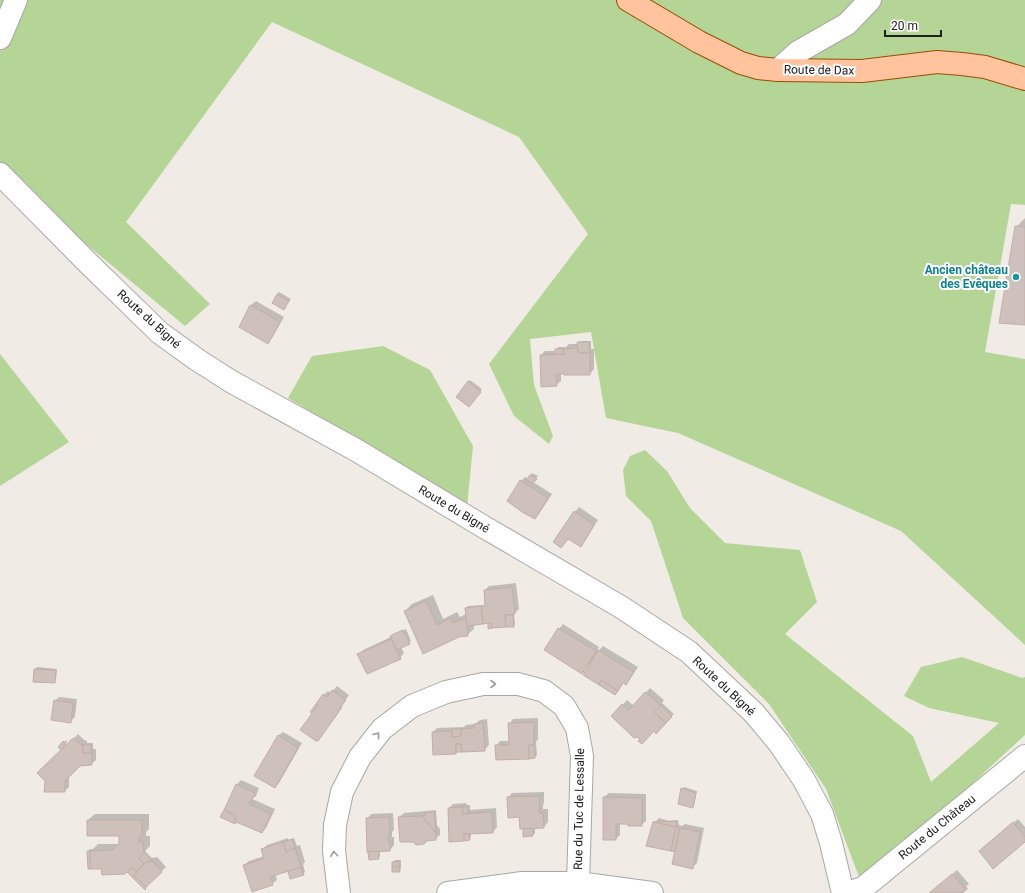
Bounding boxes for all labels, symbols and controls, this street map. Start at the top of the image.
scale bar [885,12,941,38]
text: 20 m [891,19,918,33]
street label: Route de Dax [784,62,854,78]
place label: Ancien château des Evêques [925,263,1008,291]
marker: Ancien château des Evêques [1011,272,1021,282]
street label: Route du Bigné [114,287,184,351]
street label: Route du Bigné [416,482,492,536]
street label: Route du Bigné [690,653,758,719]
one-way arrow [490,680,496,688]
one-way arrow [372,733,379,740]
street label: Rue du Tuc de Lessalle [571,748,587,870]
street label: Route du Château [896,792,978,862]
one-way arrow [330,851,339,857]

